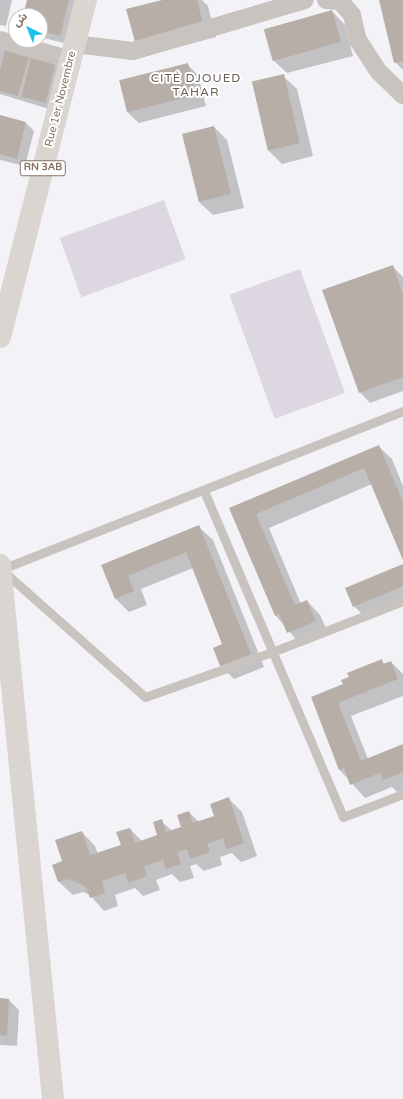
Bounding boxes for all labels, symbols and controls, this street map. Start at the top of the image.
north arrow [8,8,48,48]
text: ش [10,10,30,29]
street label: Rue 1er Novembre [43,50,79,148]
district label: CITÉ DJOUED TAHAR [151,72,241,100]
road number: RN 3AB [19,160,67,176]

